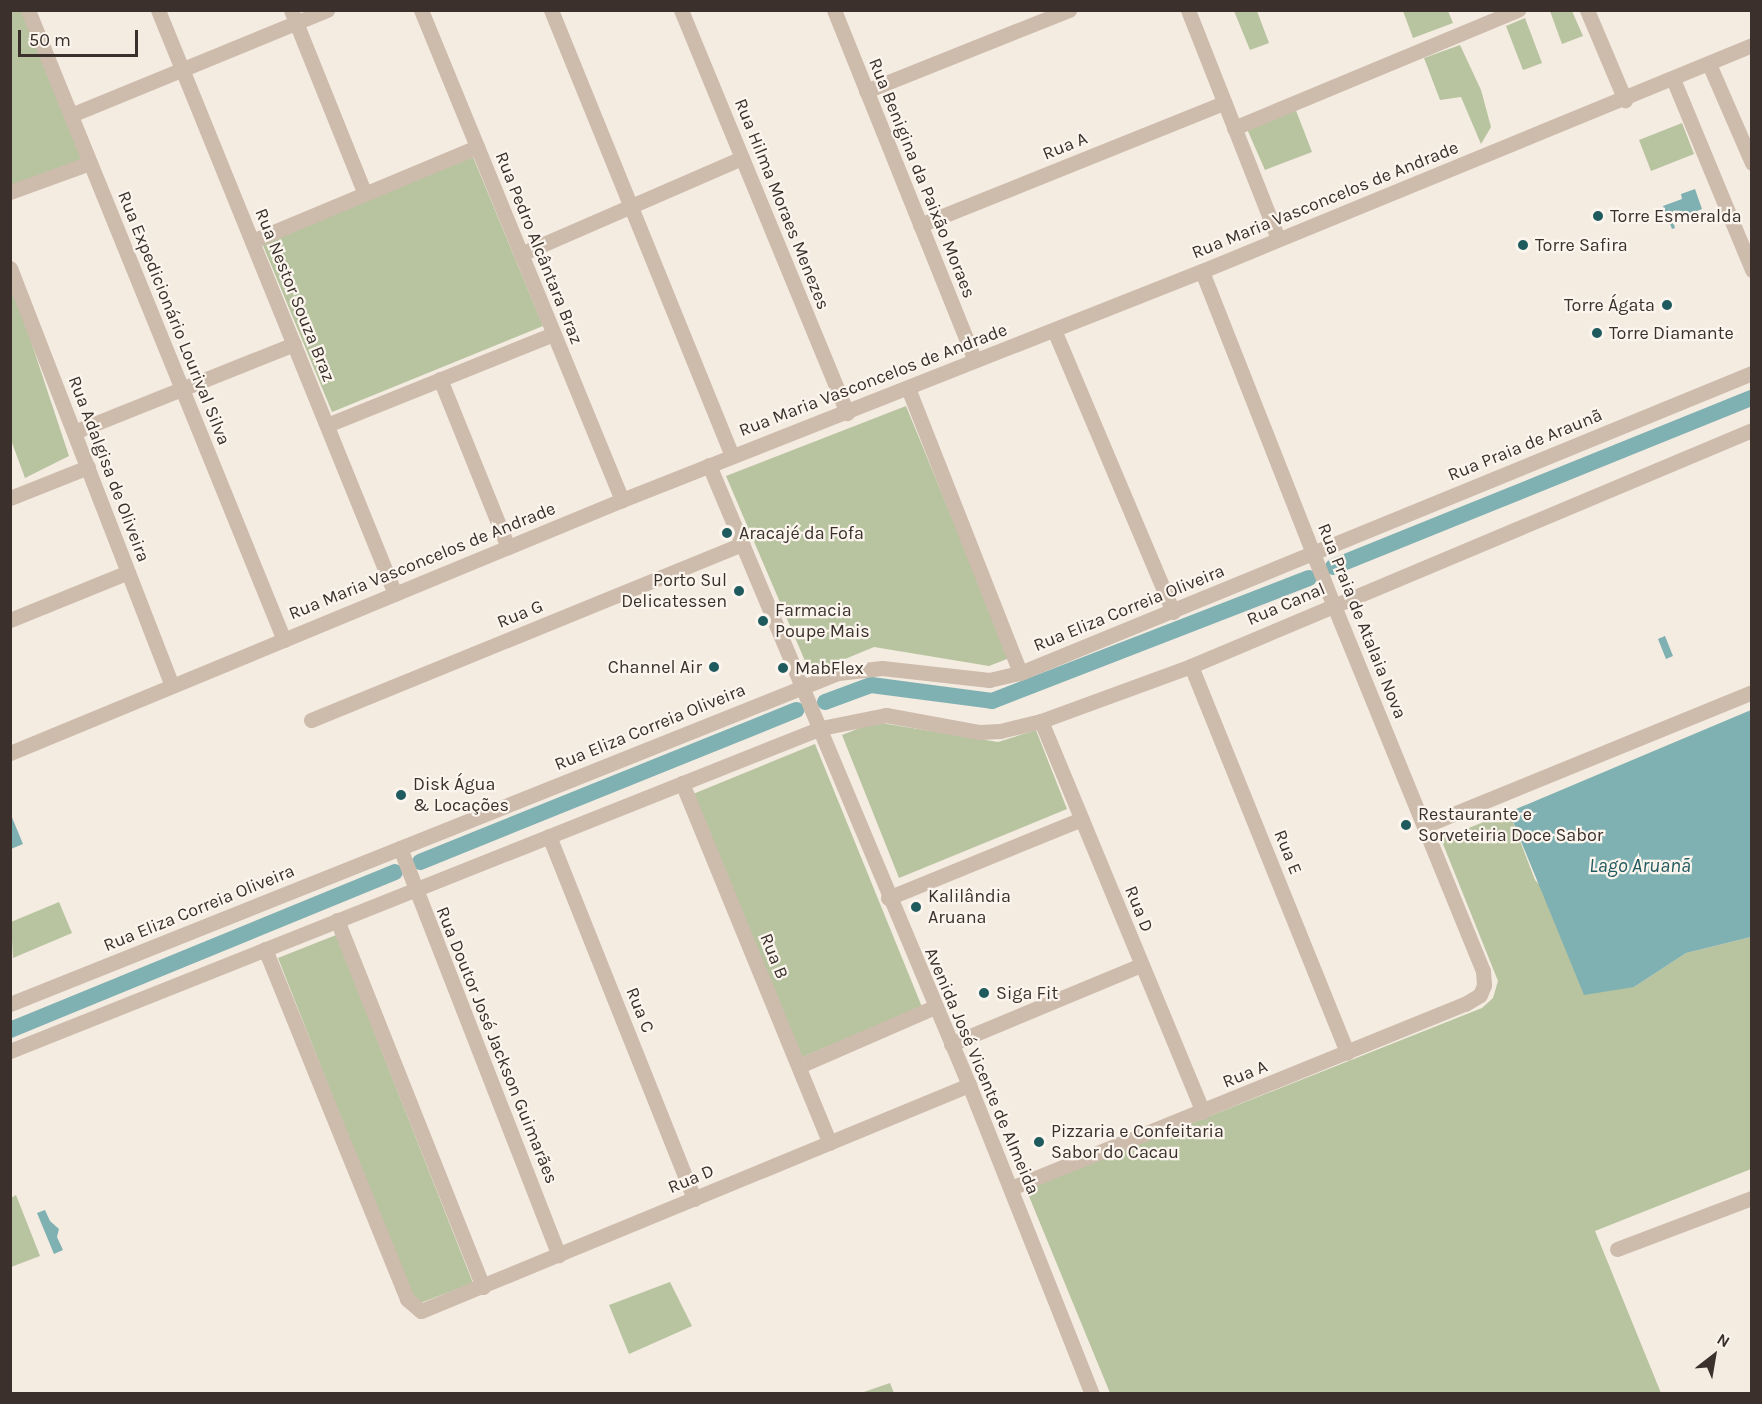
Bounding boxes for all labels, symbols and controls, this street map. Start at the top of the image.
scale bar [21,18,141,56]
text: 50 m [29,29,71,51]
street label: Rua Benigina da Paixão Moraes [864,55,980,301]
street label: Rua Hilma Moraes Menezes [730,95,834,313]
street label: Rua A [1039,127,1091,165]
street label: Rua Maria Vasconcelos de Andrade [1188,136,1462,264]
street label: Rua Pedro Alcântara Braz [490,149,588,347]
street label: Rua Expedicionário Lourival Silva [113,188,235,448]
street label: Rua Nestor Souza Braz [250,205,340,385]
place label: Torre Esmeralda [1610,205,1742,227]
marker: Torre Esmeralda [1591,209,1605,223]
place label: Torre Safira [1535,234,1628,256]
marker: Torre Safira [1516,238,1530,252]
place label: Torre Ágata [1564,294,1655,316]
marker: Torre Ágata [1660,298,1674,312]
street label: Rua Maria Vasconcelos de Andrade [736,319,1010,441]
place label: Torre Diamante [1609,322,1734,344]
marker: Torre Diamante [1590,326,1604,340]
street label: Rua Adalgisa de Oliveira [64,373,154,565]
street label: Rua Praia de Araunã [1445,404,1605,486]
street label: Rua Maria Vasconcelos de Andrade [285,497,559,625]
street label: Rua Praia de Atalaia Nova [1313,520,1411,722]
place label: Aracajé da Fofa [739,522,864,544]
marker: Aracajé da Fofa [720,526,734,540]
street label: Rua Eliza Correia Oliveira [1030,560,1228,656]
place label: Porto Sul Delicatessen [621,570,727,612]
street label: Rua Canal [1244,578,1328,630]
marker: Porto Sul Delicatessen [732,584,746,598]
street label: Rua G [494,595,546,633]
place label: Farmacia Poupe Mais [775,600,870,642]
marker: Farmacia Poupe Mais [756,614,770,628]
place label: Channel Air [608,656,702,678]
place label: MabFlex [795,657,864,679]
marker: Channel Air [707,660,721,674]
marker: MabFlex [776,661,790,675]
street label: Rua Eliza Correia Oliveira [551,679,749,775]
place label: Disk Água & Locações [413,774,509,816]
marker: Disk Água & Locações [394,788,408,802]
place label: Restaurante e Sorveteiria Doce Sabor [1418,804,1603,846]
marker: Restaurante e Sorveteiria Doce Sabor [1399,818,1413,832]
street label: Rua E [1269,827,1307,877]
water label: Lago Aruanã [1589,853,1691,877]
street label: Rua Eliza Correia Oliveira [100,860,298,956]
street label: Rua D [1120,883,1158,935]
place label: Kalilândia Aruana [928,886,1011,928]
marker: Kalilândia Aruana [909,900,923,914]
street label: Rua Doutor José Jackson Guimarães [431,903,563,1187]
street label: Rua B [755,930,793,982]
street label: Avenida José Vicente de Almeida [920,944,1044,1198]
place label: Siga Fit [996,982,1058,1004]
street label: Rua C [621,984,659,1036]
marker: Siga Fit [977,986,991,1000]
street label: Rua A [1219,1055,1271,1093]
place label: Pizzaria e Confeitaria Sabor do Cacau [1051,1121,1224,1164]
marker: Pizzaria e Confeitaria Sabor do Cacau [1032,1135,1046,1149]
street label: Rua D [665,1160,717,1198]
north arrow [1684,1326,1744,1386]
text: N [1714,1329,1733,1351]

